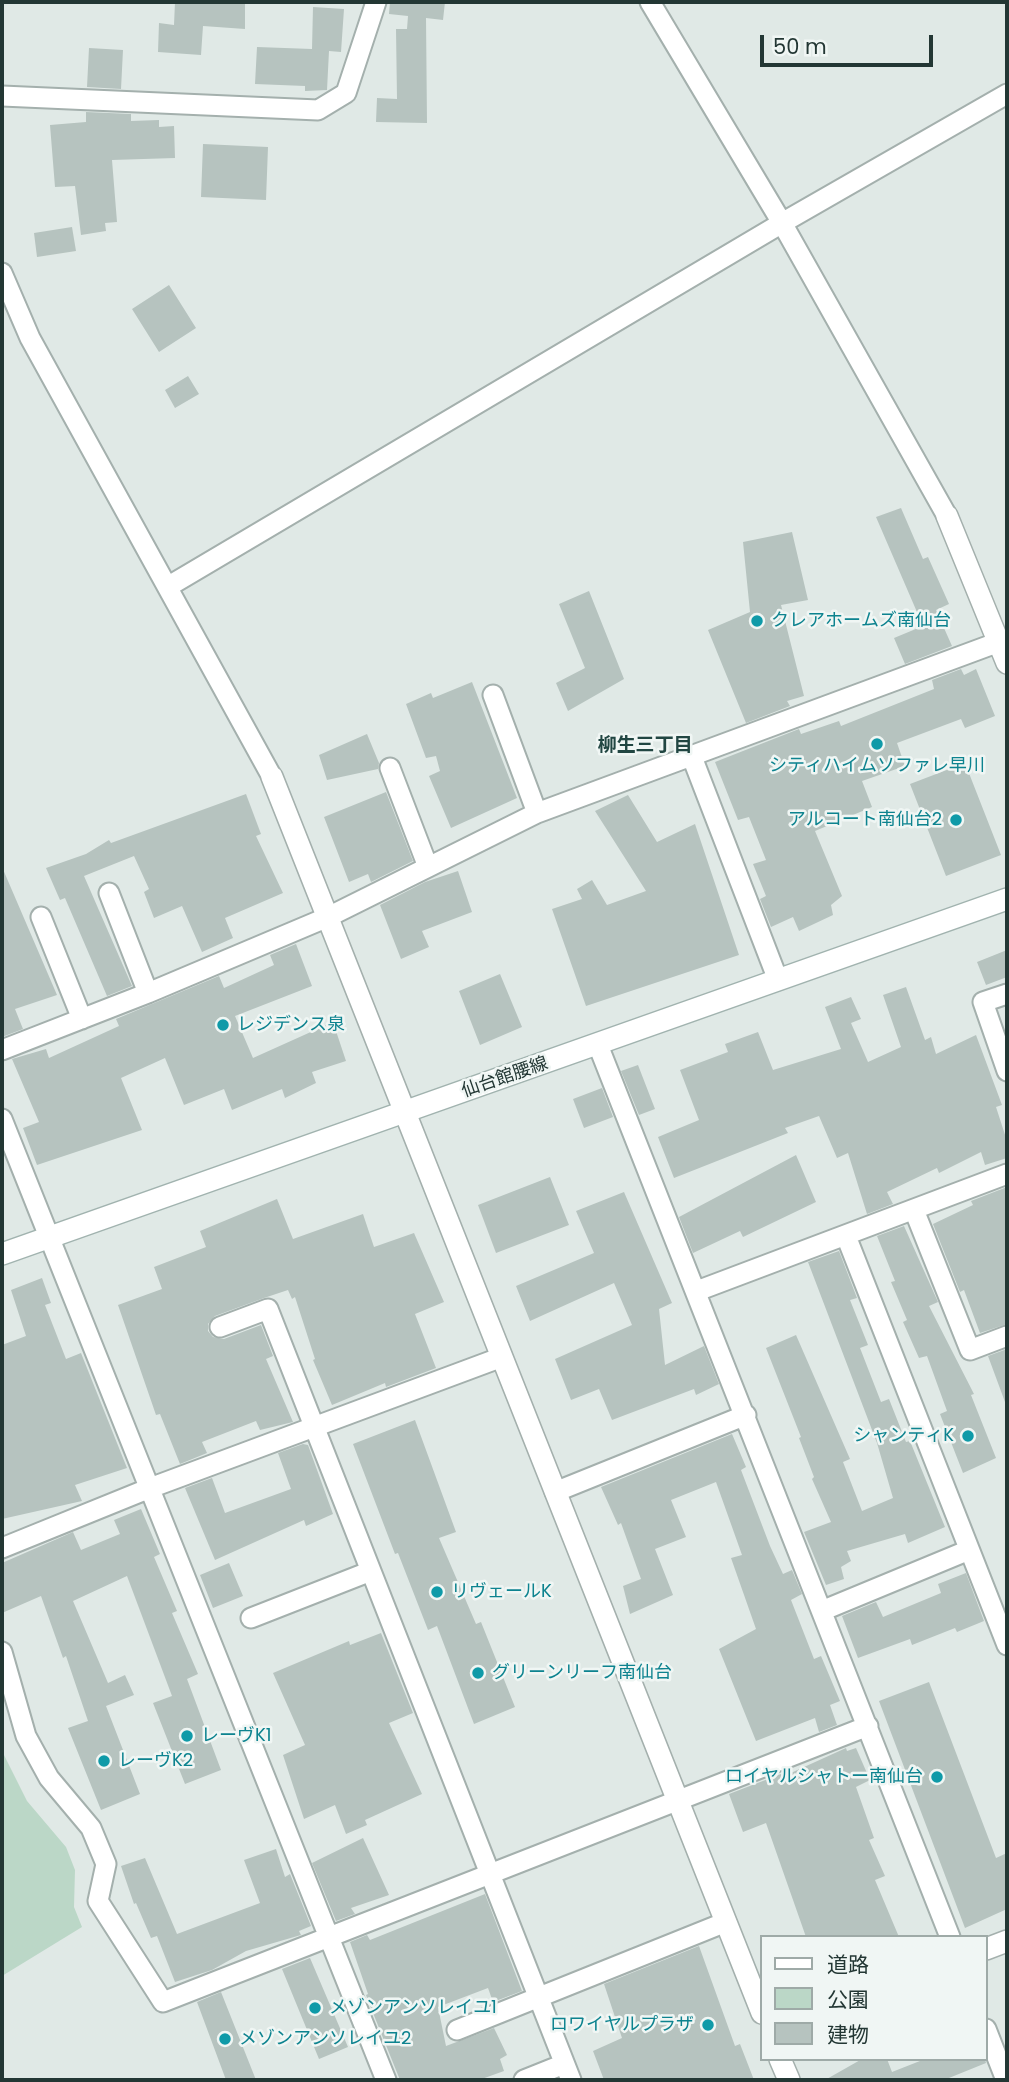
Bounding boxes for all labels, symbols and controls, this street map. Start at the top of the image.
scale bar [764,21,937,65]
text: 50 m [773,32,827,61]
place label: クレアホームズ南仙台 [771,610,951,632]
marker: クレアホームズ南仙台 [749,613,765,629]
district label: 柳生三丁目 [598,735,692,757]
marker: シティハイムソファレ早川 [869,736,885,752]
place label: シティハイムソファレ早川 [769,755,985,777]
place label: アルコート南仙台2 [788,809,942,831]
marker: アルコート南仙台2 [948,812,964,828]
place label: レジデンス泉 [237,1014,345,1036]
marker: レジデンス泉 [215,1017,231,1033]
street label: 仙台館腰線 [459,1053,551,1103]
place label: シャンティK [853,1425,954,1447]
marker: シャンティK [960,1428,976,1444]
place label: リヴェールK [451,1581,552,1603]
marker: リヴェールK [429,1584,445,1600]
place label: グリーンリーフ南仙台 [492,1662,672,1684]
marker: グリーンリーフ南仙台 [470,1665,486,1681]
place label: レーヴK1 [201,1725,272,1747]
marker: レーヴK1 [179,1728,195,1744]
place label: レーヴK2 [118,1750,193,1772]
marker: レーヴK2 [96,1753,112,1769]
place label: ロイヤルシャトー南仙台 [725,1766,923,1788]
marker: ロイヤルシャトー南仙台 [929,1769,945,1785]
legend [760,1935,988,2061]
text: 道路 [827,1950,869,1979]
text: 公園 [827,1985,869,2014]
place label: メゾンアンソレイユ1 [329,1997,497,2019]
marker: メゾンアンソレイユ1 [307,2000,323,2016]
place label: ロワイヤルプラザ [550,2014,694,2036]
marker: ロワイヤルプラザ [700,2017,716,2033]
text: 建物 [827,2020,869,2049]
place label: メゾンアンソレイユ2 [239,2028,411,2050]
marker: メゾンアンソレイユ2 [217,2031,233,2047]

